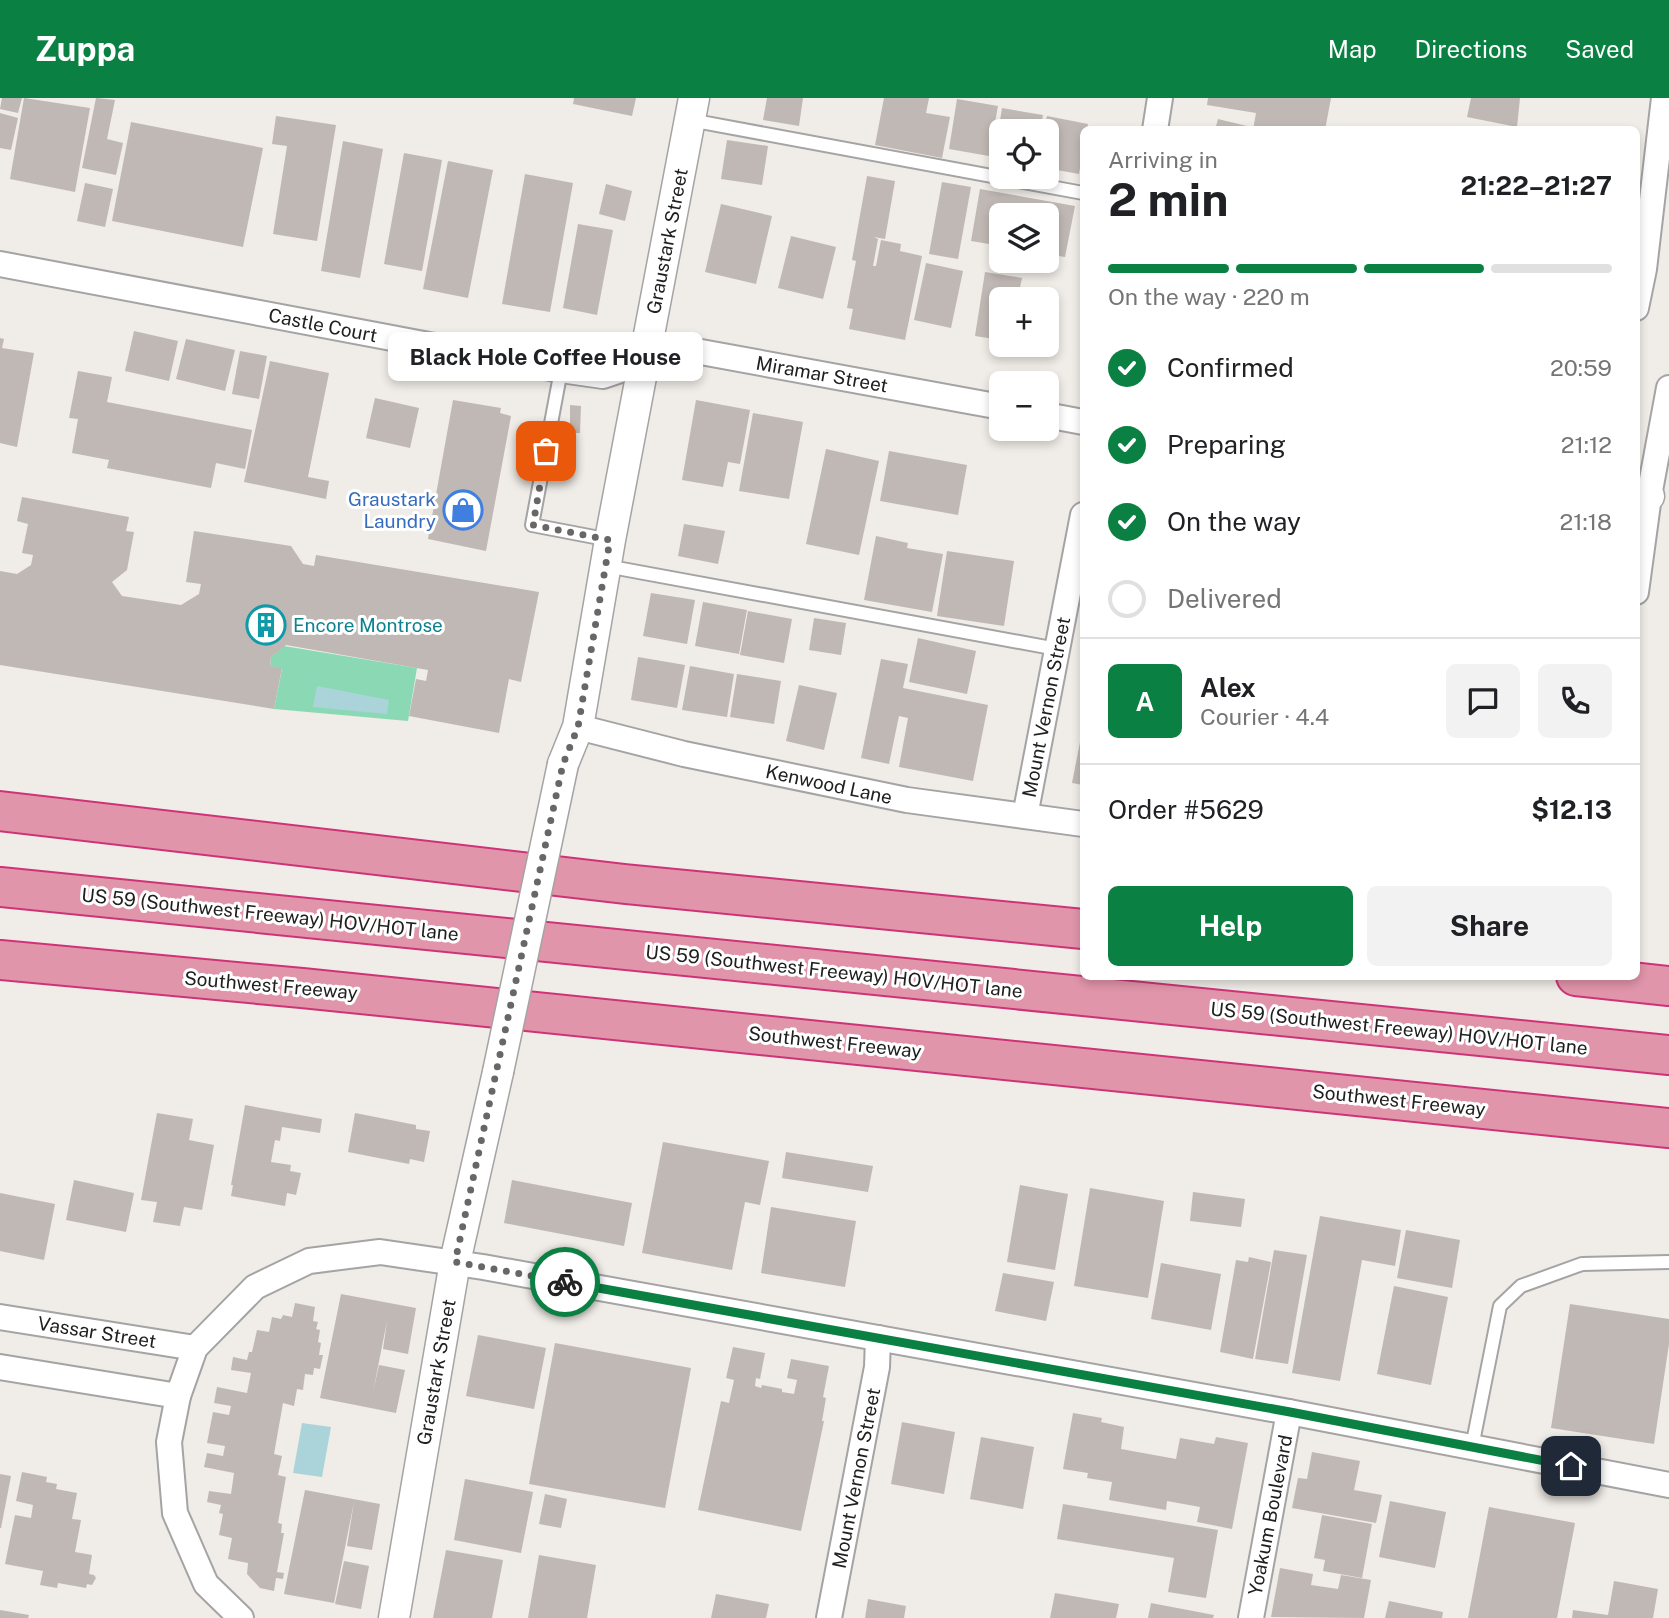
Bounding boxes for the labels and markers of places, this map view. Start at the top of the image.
callout: Black Hole Coffee House [388,332,704,381]
pin [516,421,576,481]
place label: Graustark Laundry [348,488,436,532]
shop icon: Graustark Laundry [442,489,484,531]
building icon: Encore Montrose [245,604,287,646]
place label: Encore Montrose [293,614,443,636]
pin [1541,1436,1601,1496]

